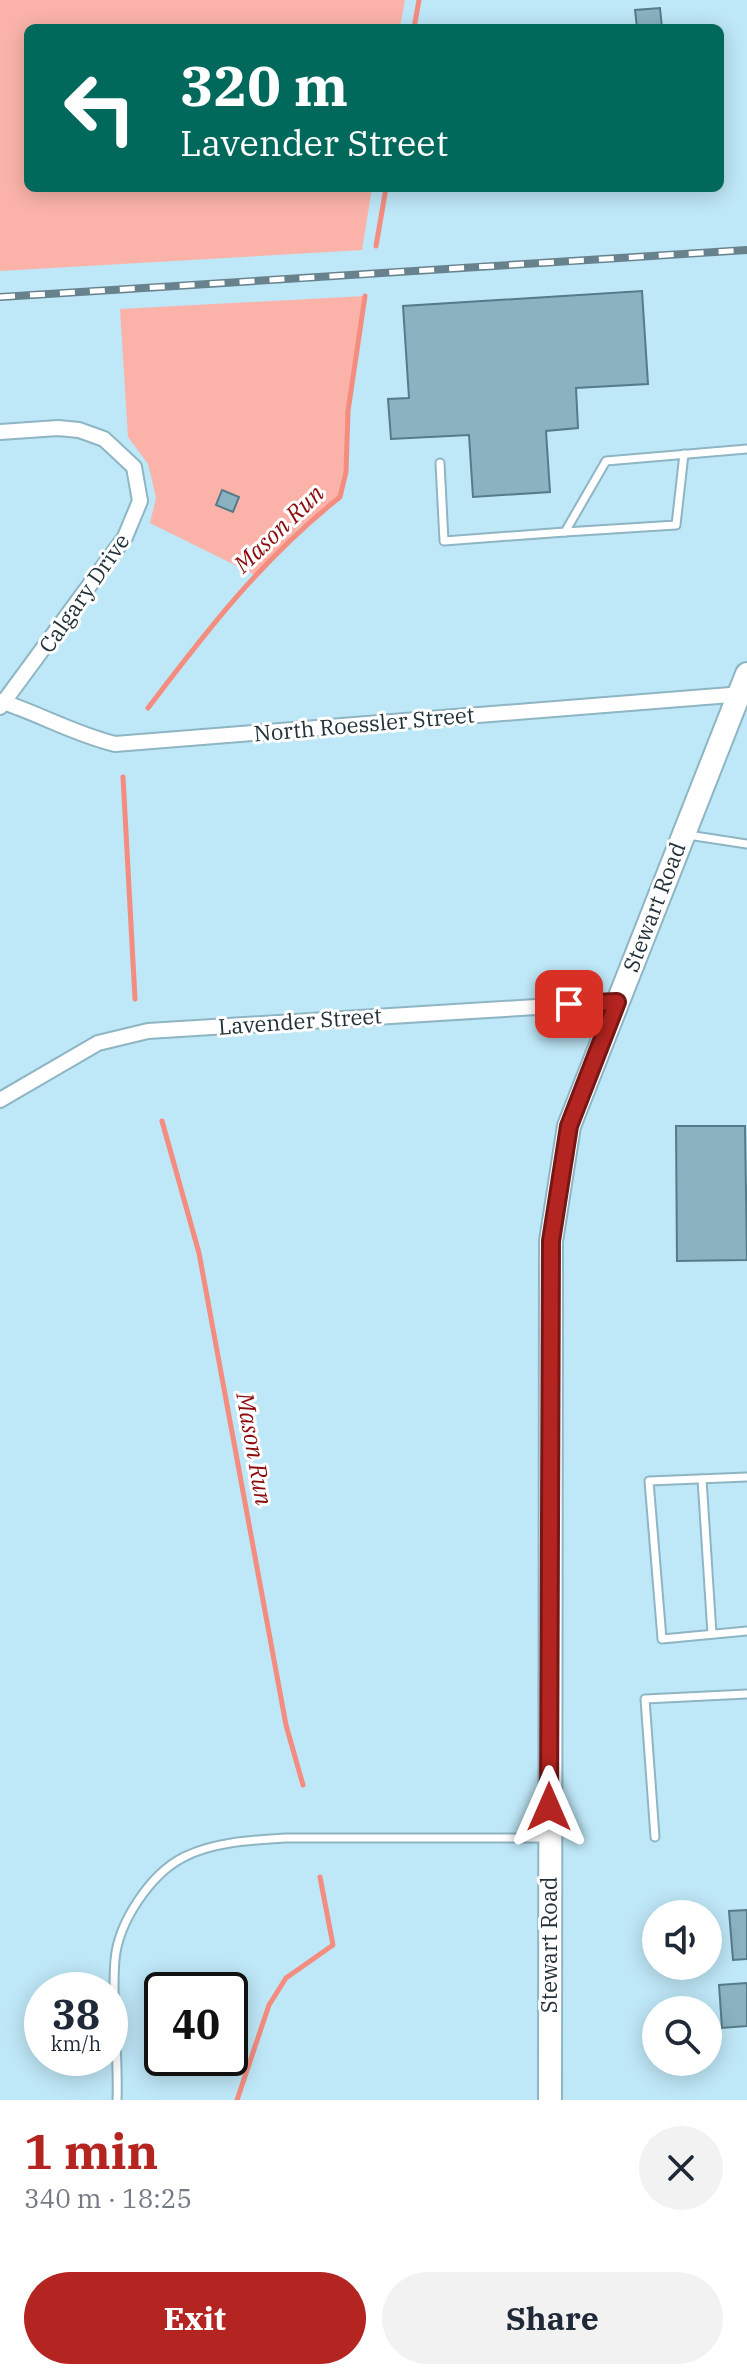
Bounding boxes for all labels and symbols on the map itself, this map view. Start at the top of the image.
water label: Mason Run [226,477,331,580]
street label: Calgary Drive [32,527,135,658]
street label: North Roessler Street [252,699,476,748]
street label: Stewart Road [615,838,692,976]
pin [535,970,603,1038]
street label: Lavender Street [217,1000,383,1041]
water label: Mason Run [229,1389,281,1508]
position arrow [507,1765,591,1849]
street label: Stewart Road [534,1877,563,2013]
speed limit sign: 40 [144,1972,248,2076]

